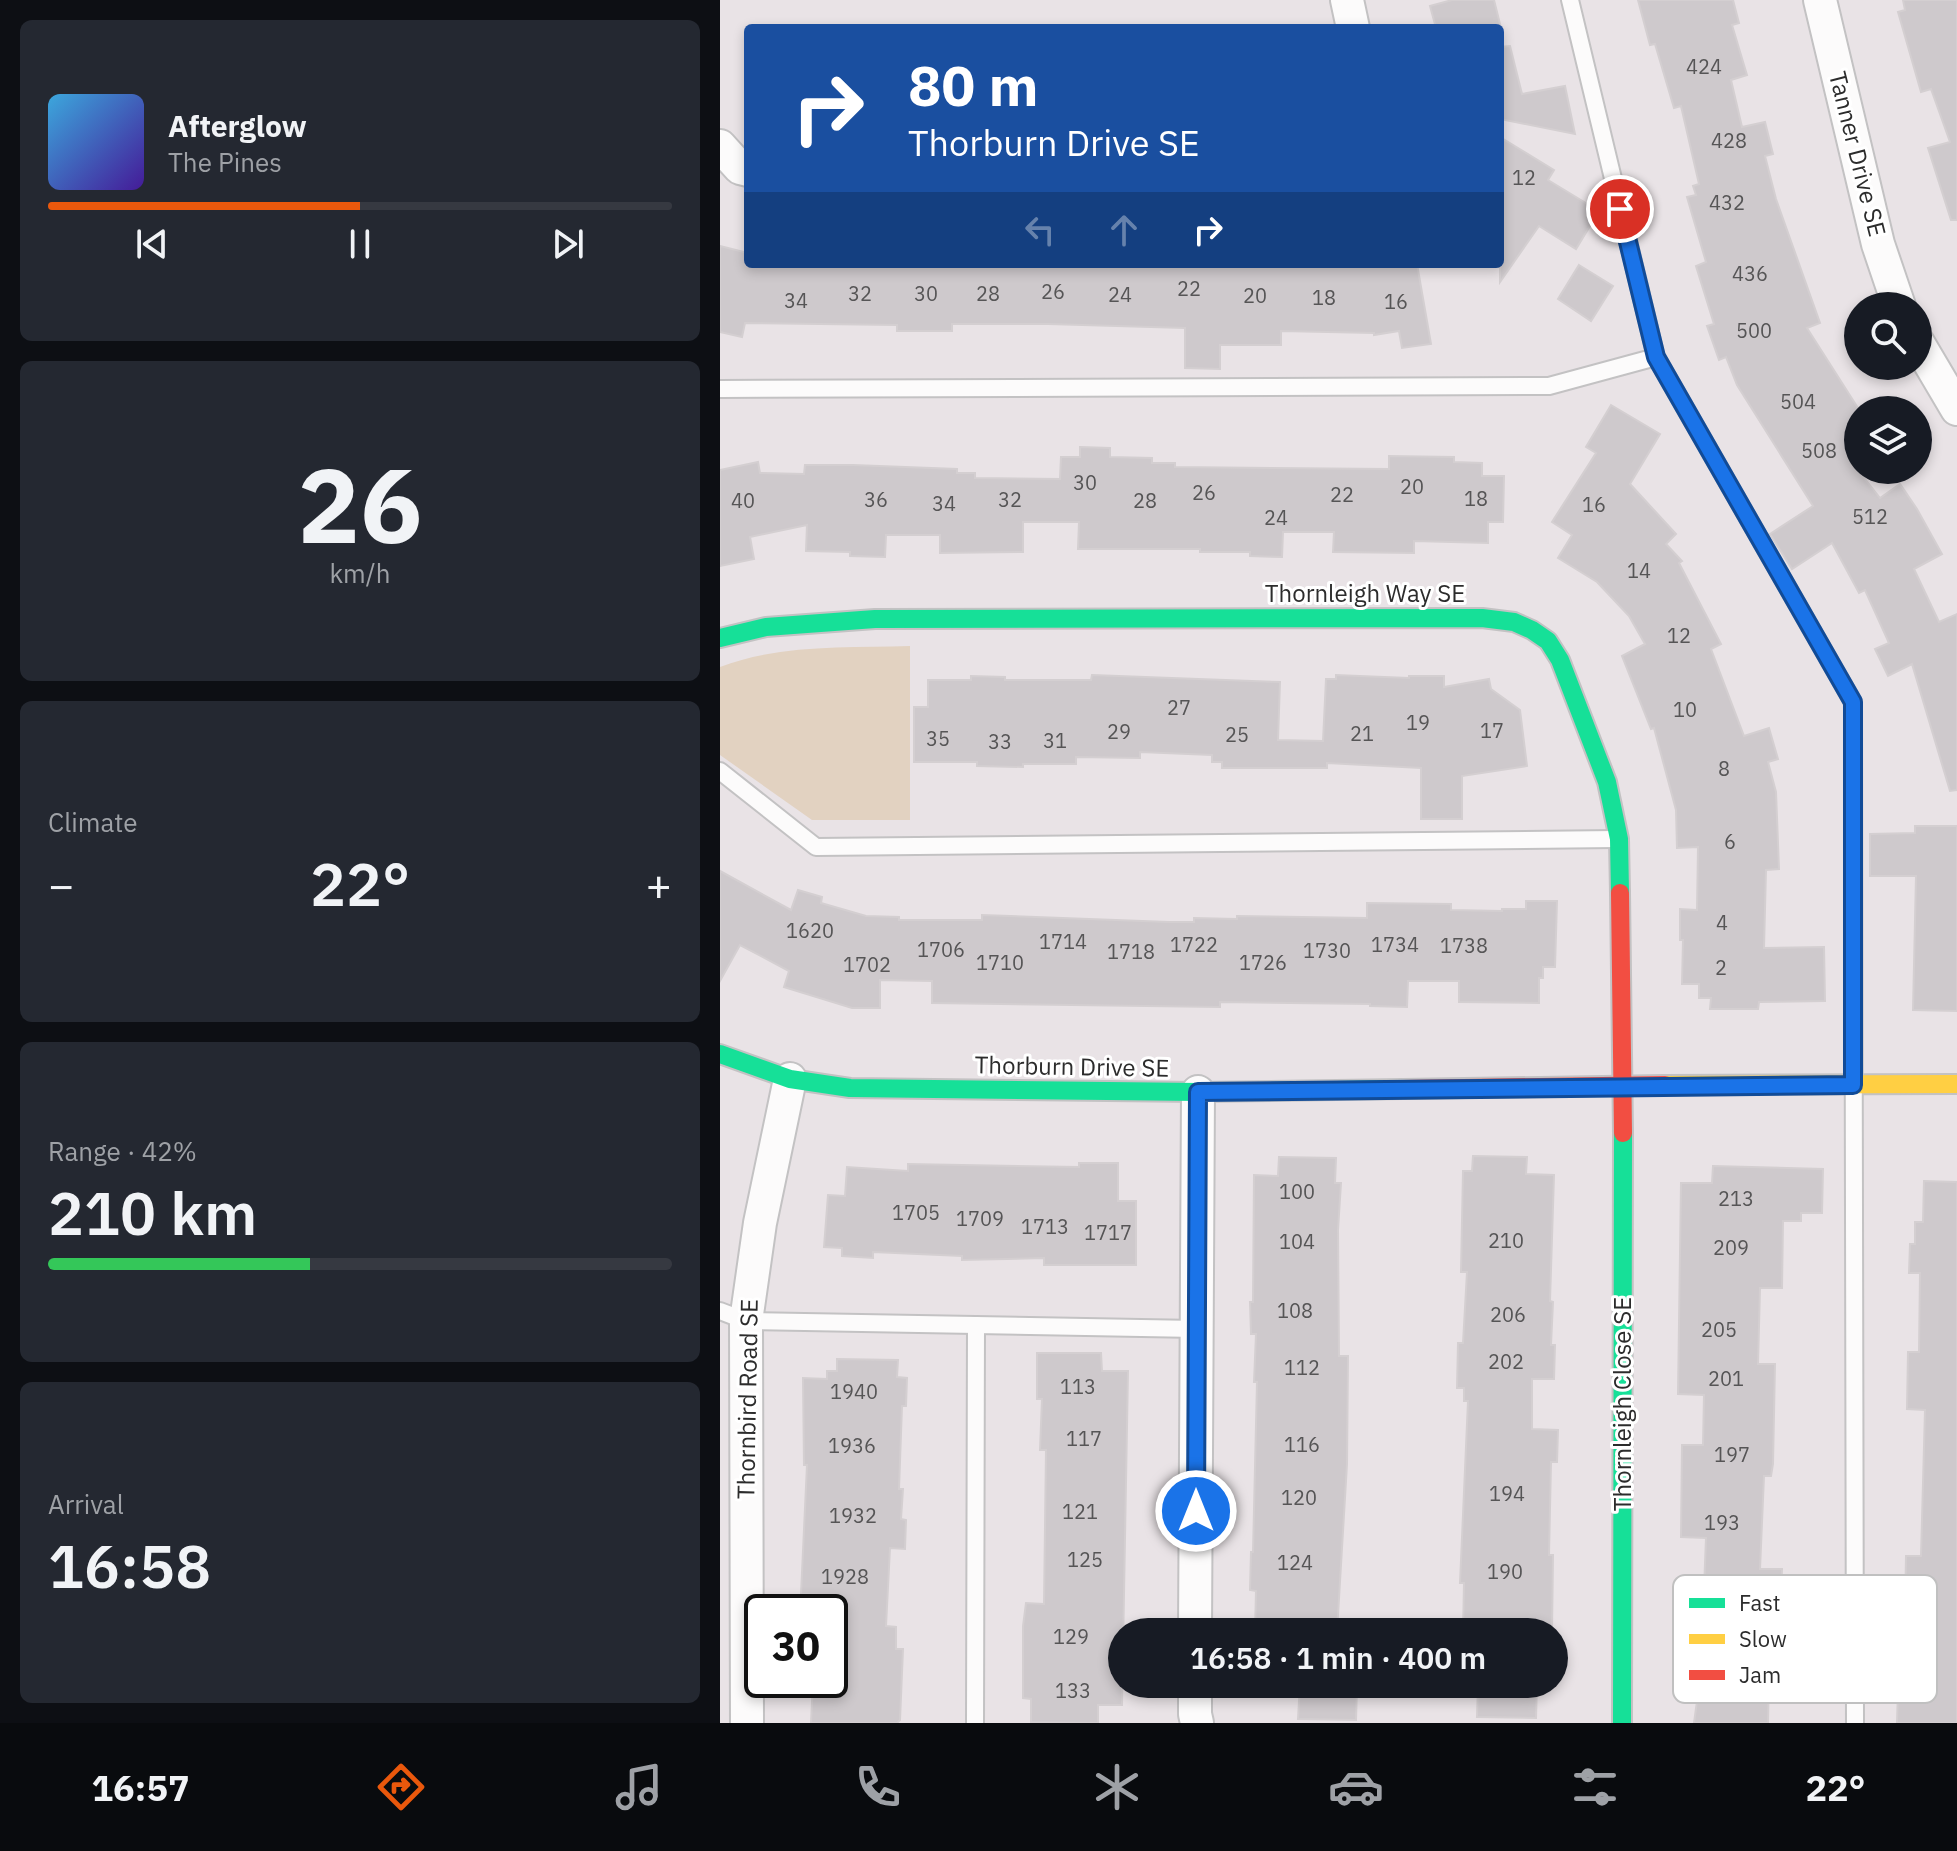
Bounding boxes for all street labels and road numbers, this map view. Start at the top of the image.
street label: Tanner Drive SE [1822,68,1894,240]
street label: Thornleigh Way SE [1265,577,1465,609]
street label: Thorburn Drive SE [974,1048,1170,1084]
street label: Thornleigh Close SE [1606,1297,1638,1511]
street label: Thornbird Road SE [729,1299,765,1499]

